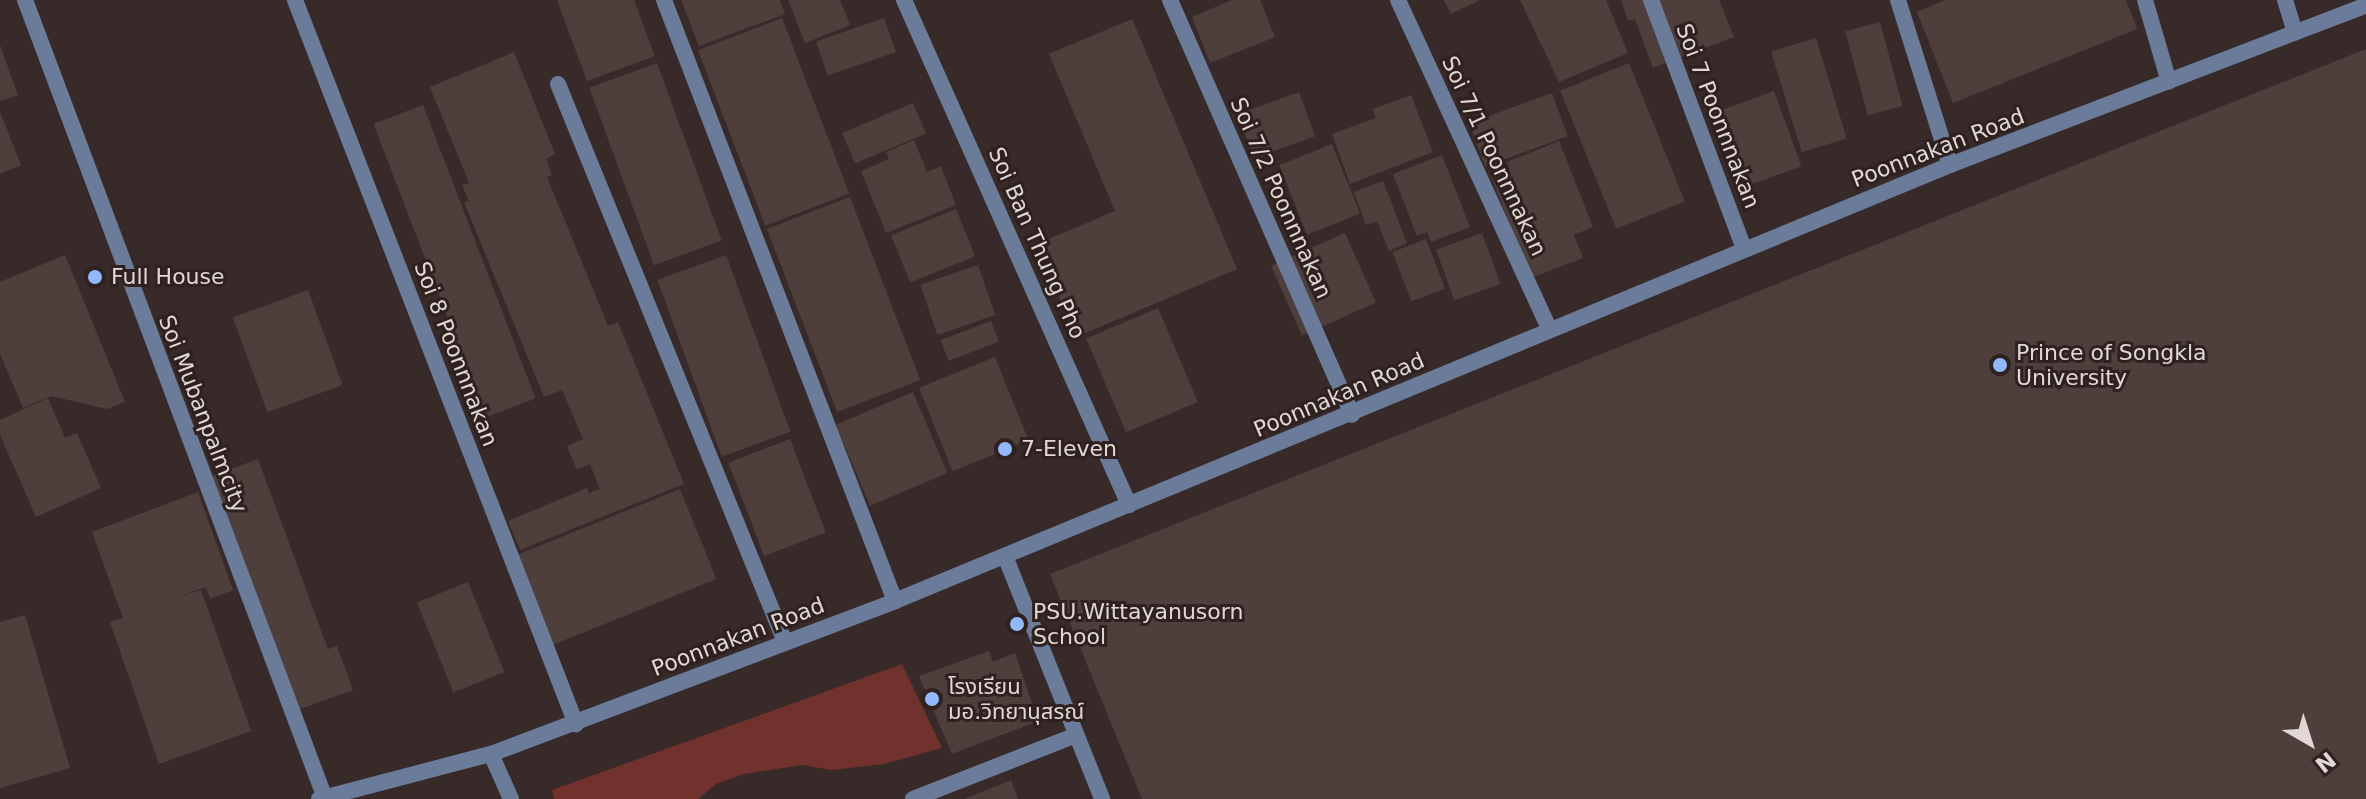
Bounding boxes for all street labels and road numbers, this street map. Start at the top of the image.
street label: Soi 7 Poonnnakan [1671,20,1765,212]
street label: Soi 7/1 Poonnnakan [1436,52,1552,260]
street label: Soi 7/2 Poonnnakan [1225,93,1337,303]
street label: Poonnakan Road [1848,103,2028,193]
street label: Soi Ban Thung Pho [983,143,1091,343]
street label: Soi 8 Poonnnakan [409,258,503,450]
street label: Soi Mubanpalmcity [153,311,253,517]
street label: Poonnakan Road [1250,347,1428,443]
street label: Poonnakan Road [648,592,828,682]

